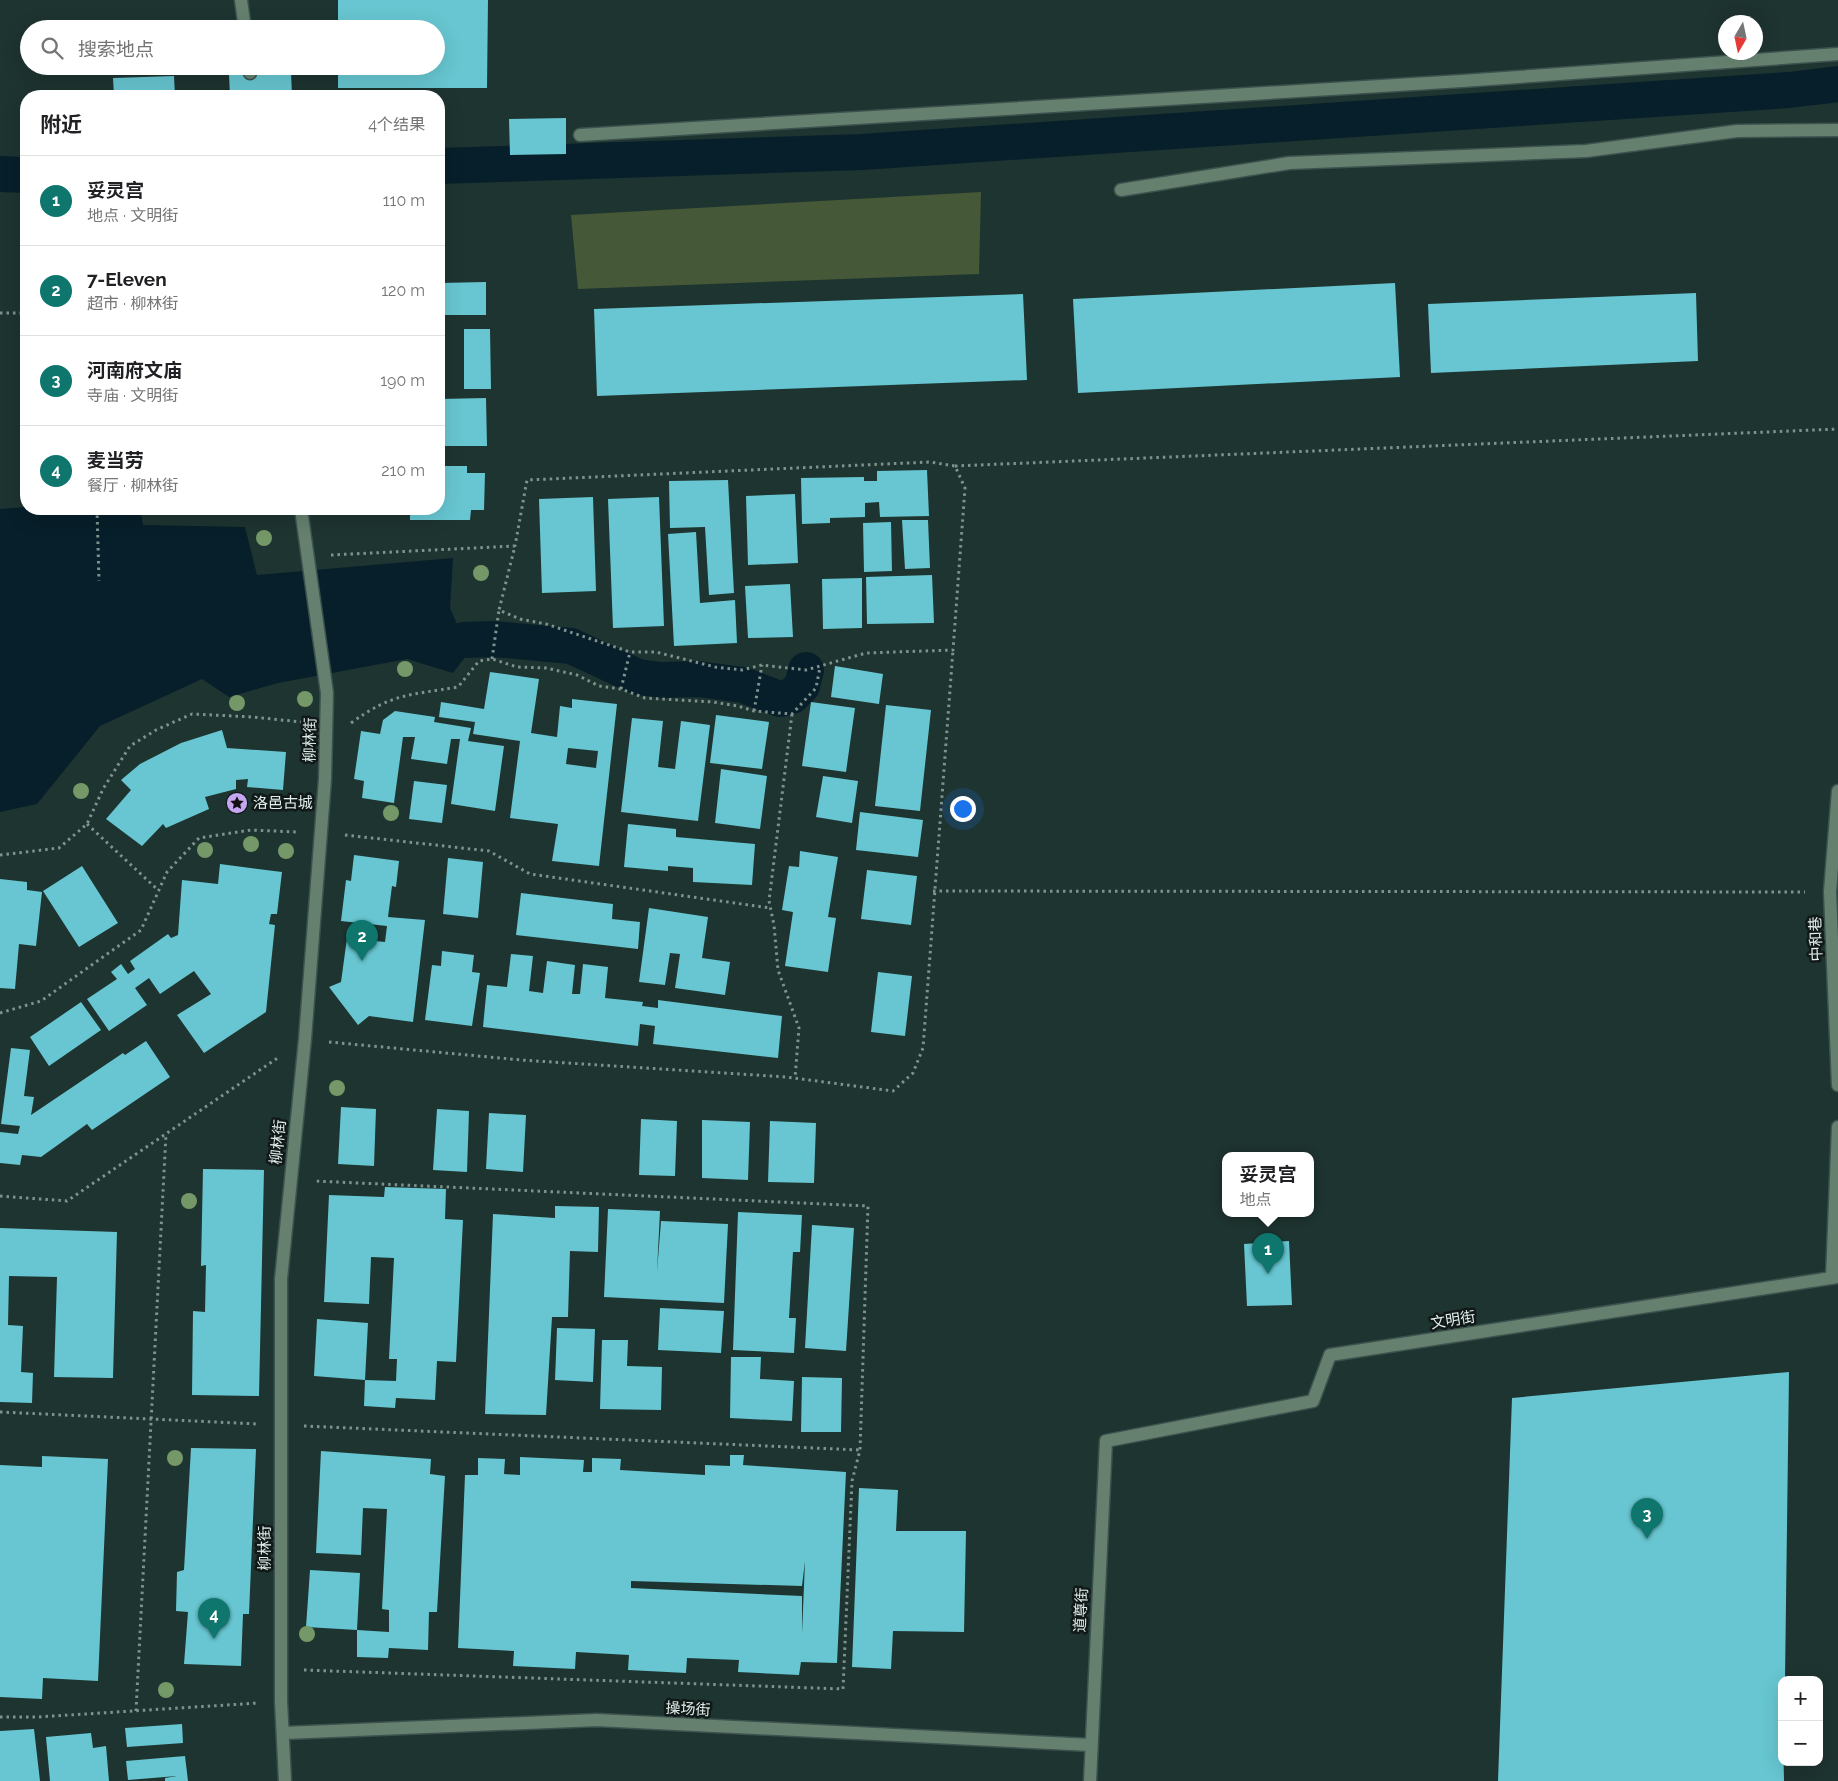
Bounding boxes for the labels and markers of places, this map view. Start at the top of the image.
place icon: 洛邑古城 [225,791,249,815]
place label: 洛邑古城 [253,794,313,812]
pin: 2 [346,920,378,961]
pin: 1 [1252,1233,1284,1274]
pin: 3 [1631,1498,1663,1539]
pin: 4 [198,1598,230,1639]

